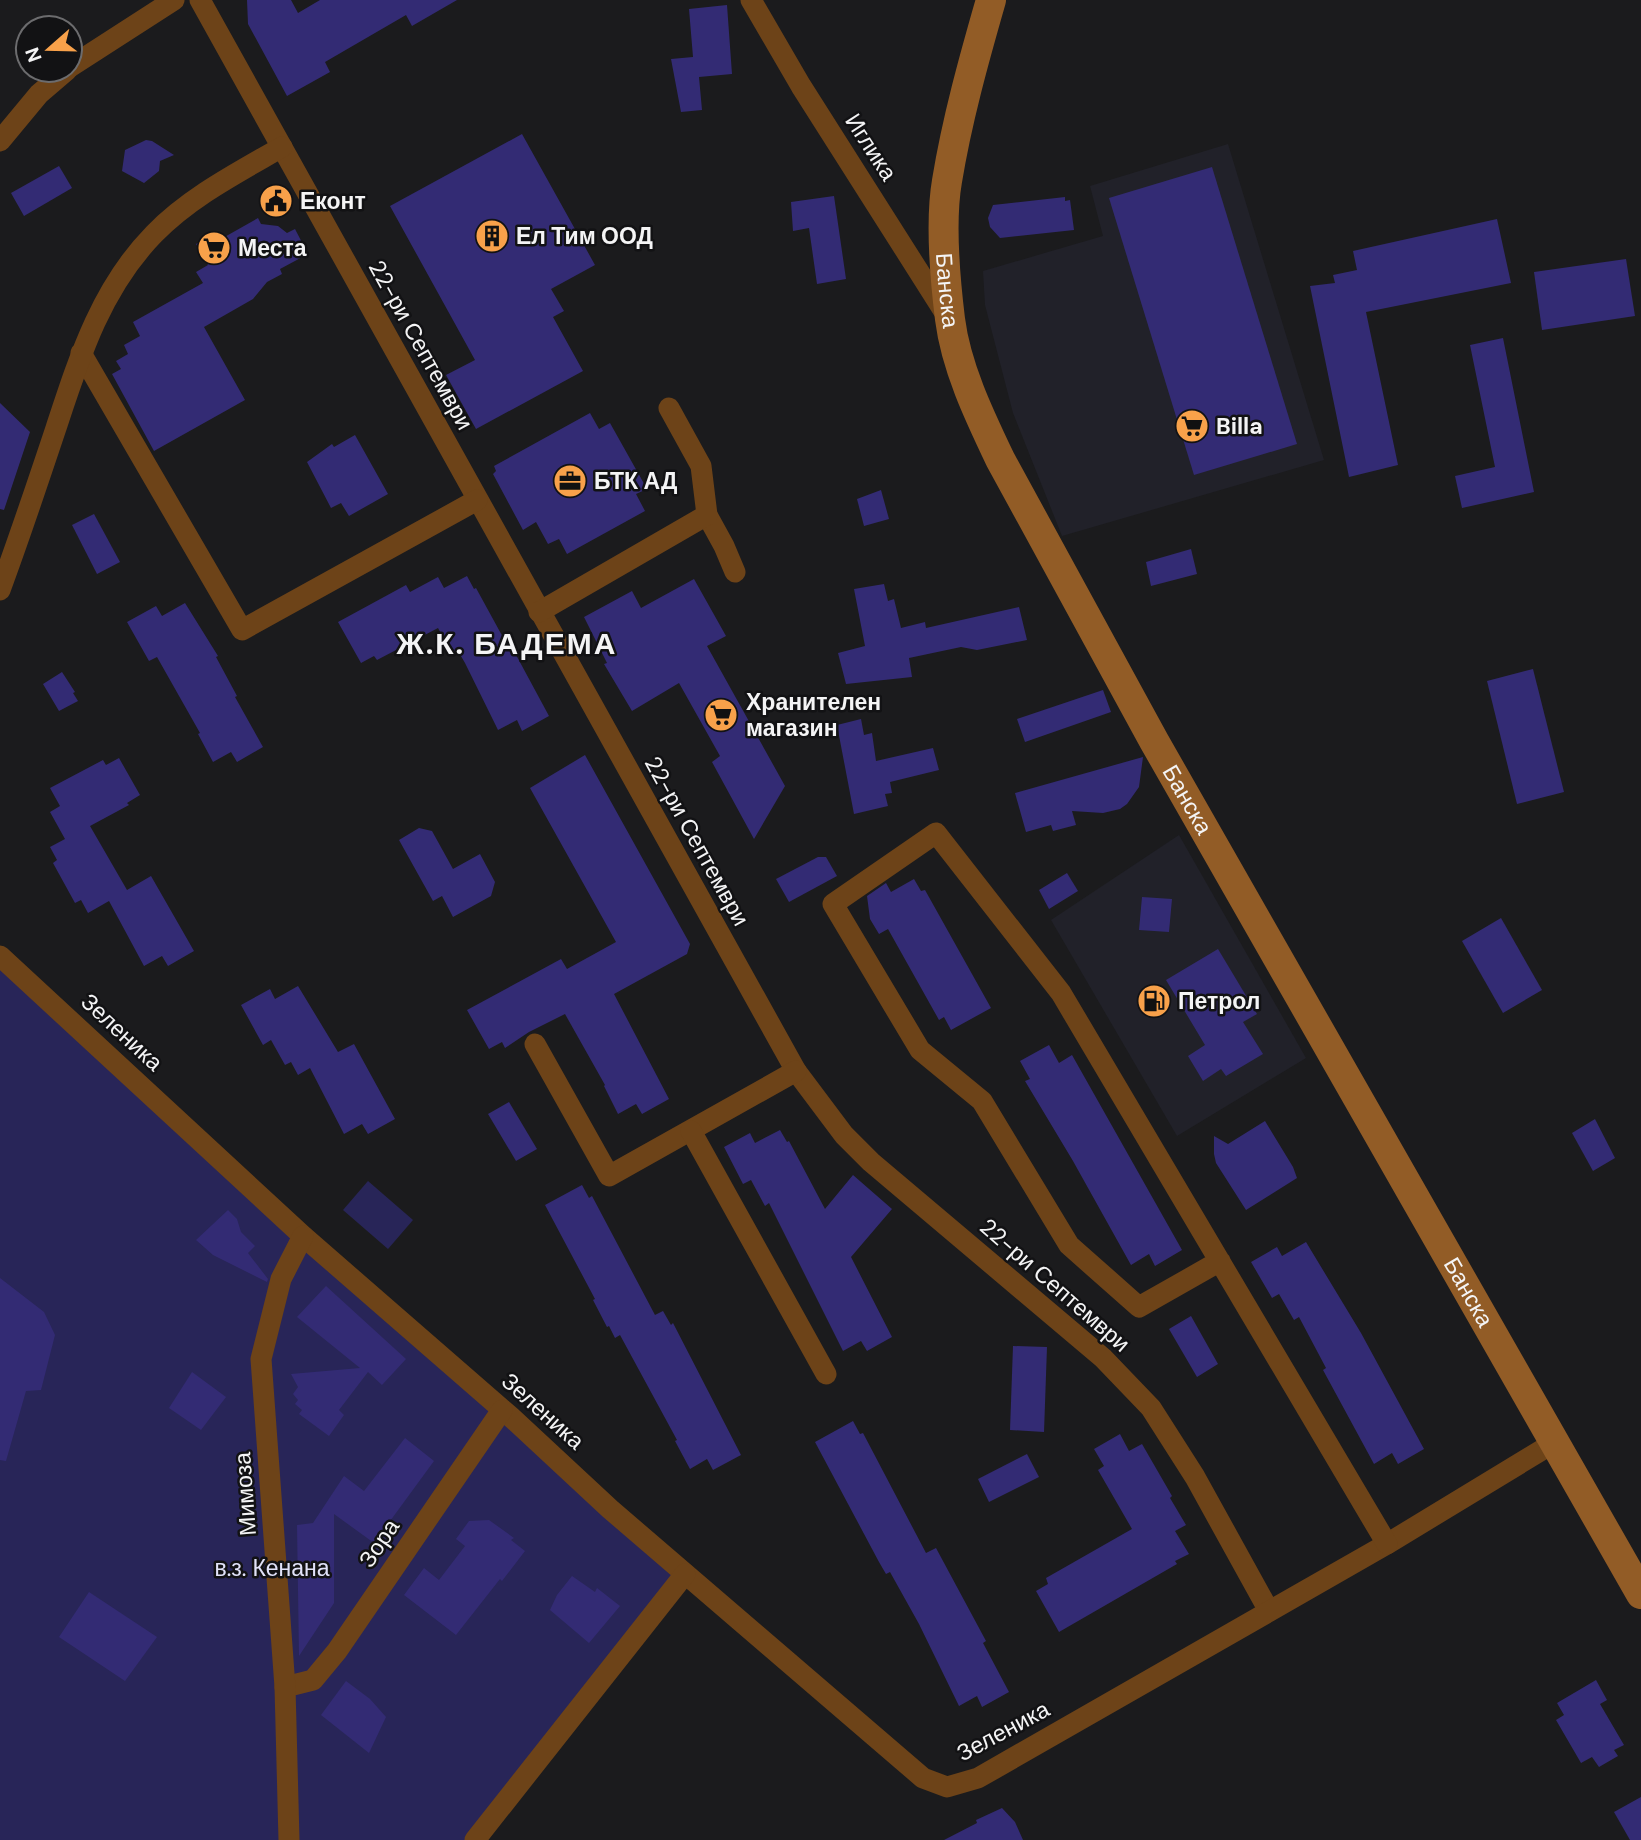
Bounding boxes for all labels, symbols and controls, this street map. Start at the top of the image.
north arrow [14,14,84,84]
text: N [19,44,48,65]
street label: Иглика [838,108,904,186]
public building icon: Еконт [257,182,295,220]
place label: Еконт [300,186,366,216]
building icon: Ел Тим ООД [473,217,511,255]
place label: Ел Тим ООД [516,221,653,251]
supermarket icon: Места [195,229,233,267]
place label: Места [238,233,307,263]
street label: Банска [929,252,966,330]
street label: 22-ри Септември [362,255,480,435]
supermarket icon: Billa [1173,407,1211,445]
place label: Billa [1216,411,1263,441]
office icon: БТК АД [551,462,589,500]
place label: БТК АД [594,466,677,496]
district label: Ж.К. БАДЕМА [396,624,617,663]
place label: Хранителен магазин [746,687,881,743]
supermarket icon: Хранителен магазин [702,696,740,734]
street label: 22-ри Септември [638,751,756,931]
street label: Банска [1156,759,1219,840]
fuel station icon: Петрол [1135,982,1173,1020]
place label: Петрол [1178,986,1260,1016]
street label: Зеленика [75,987,169,1078]
street label: 22-ри Септември [974,1212,1136,1358]
street label: Банска [1437,1252,1500,1332]
street label: Зеленика [495,1366,591,1456]
street label: Мимоза [227,1451,263,1537]
street label: Зора [352,1513,406,1573]
park label: в.з. Кенана [214,1553,330,1583]
street label: Зеленика [951,1694,1055,1768]

